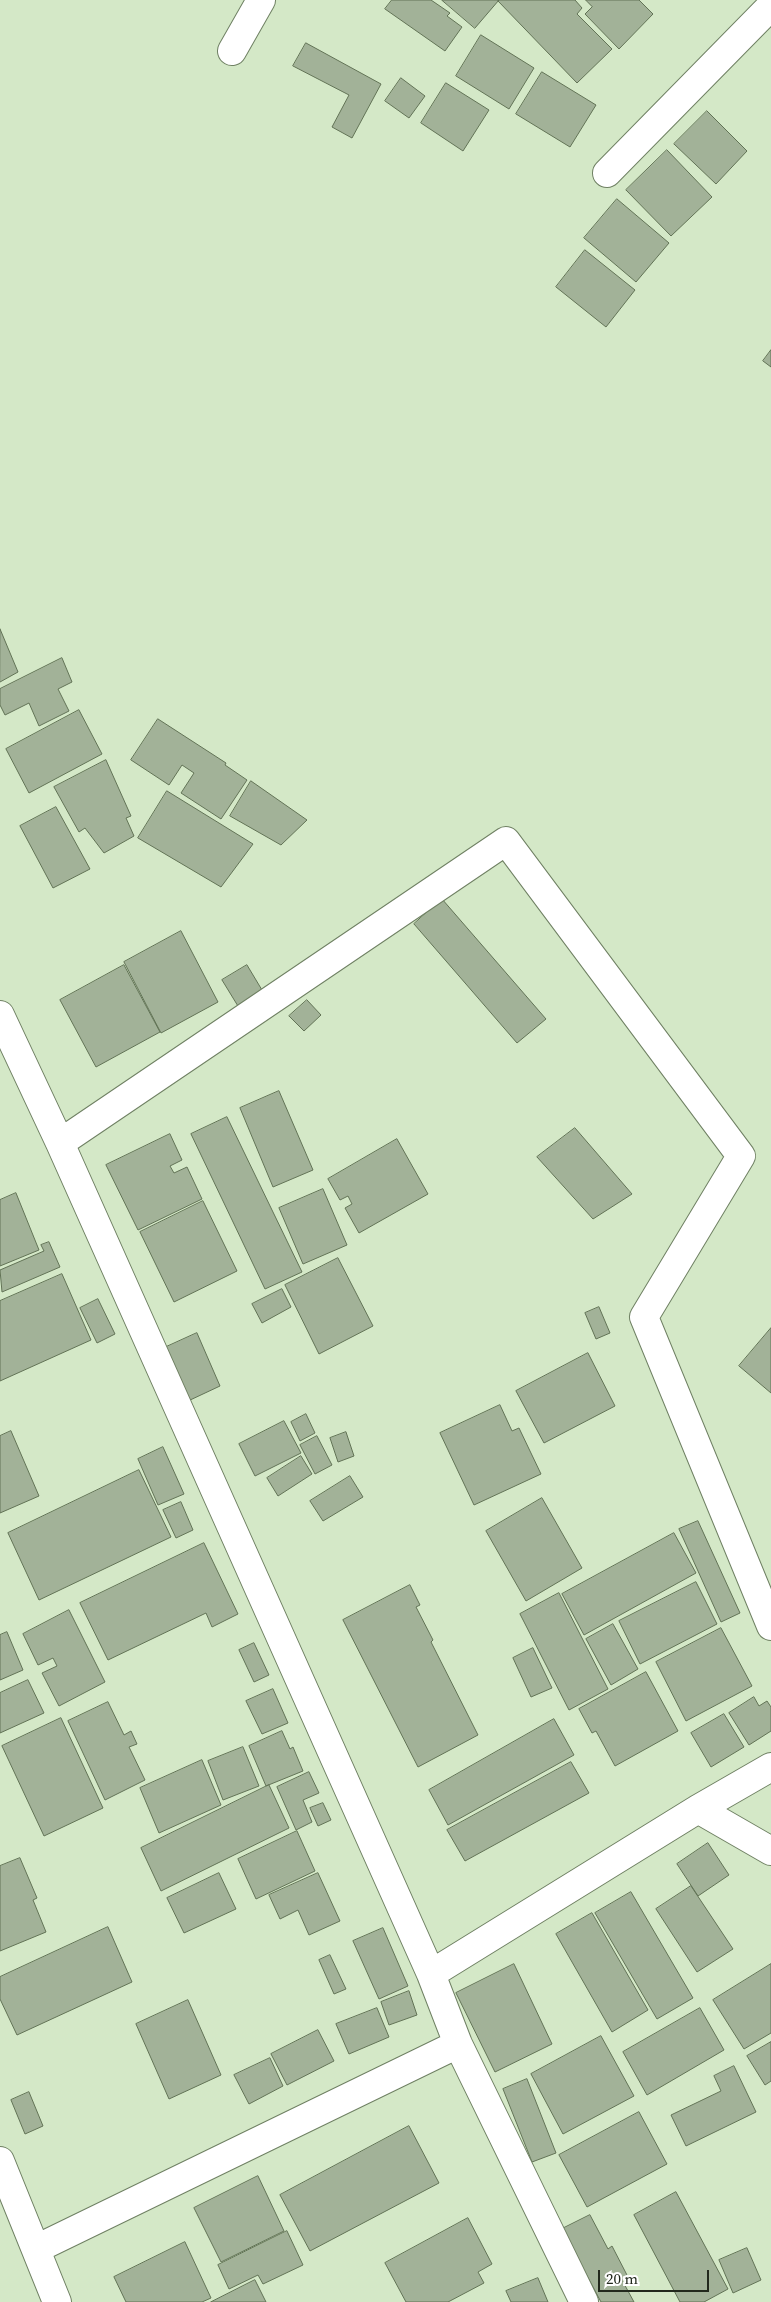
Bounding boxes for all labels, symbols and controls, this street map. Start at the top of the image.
scale bar [601,2260,712,2292]
text: 20 m [606,2268,638,2289]

